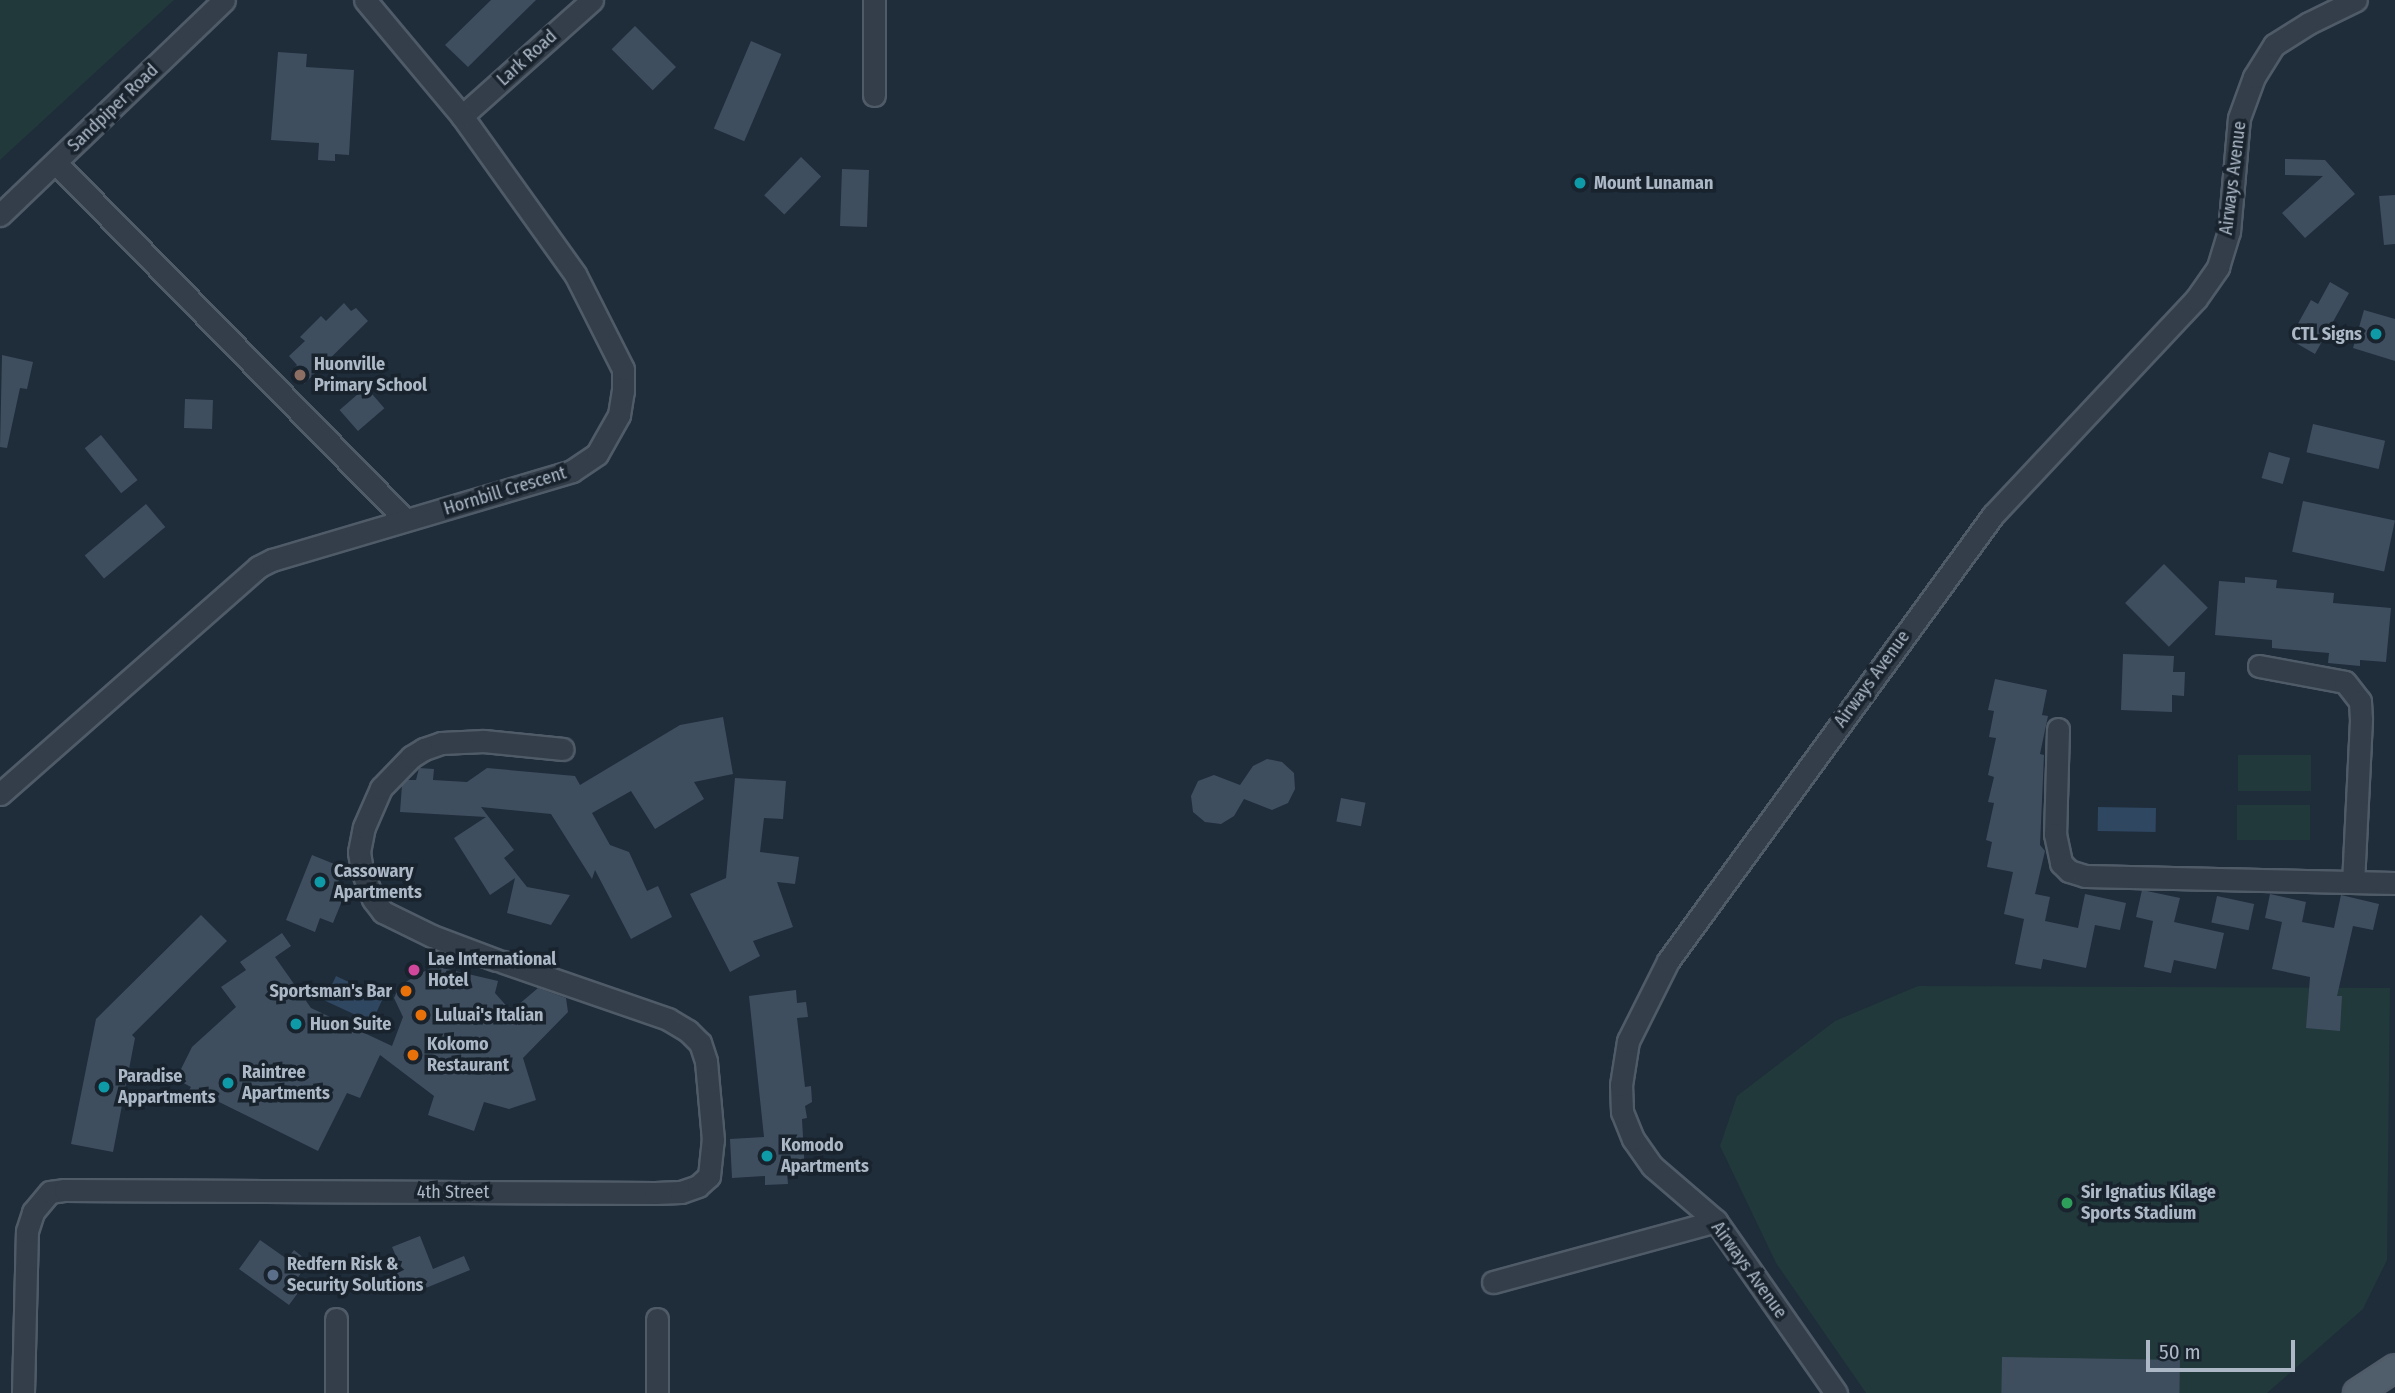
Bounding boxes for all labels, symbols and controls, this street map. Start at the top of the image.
street label: Lark Road [493,26,561,90]
street label: Sandpiper Road [63,59,163,157]
street label: Airways Avenue [2215,120,2251,236]
place label: Mount Lunaman [1594,172,1713,194]
marker: Mount Lunaman [1572,175,1588,191]
place label: CTL Signs [2292,323,2362,345]
marker: CTL Signs [2368,326,2384,342]
place label: Huonville Primary School [314,354,427,396]
marker: Huonville Primary School [292,367,308,383]
street label: Hornbill Crescent [441,462,569,520]
street label: Airways Avenue [1830,626,1914,732]
place label: Cassowary Apartments [334,861,422,903]
marker: Cassowary Apartments [312,874,328,890]
place label: Lae International Hotel [428,949,556,992]
marker: Lae International Hotel [406,962,422,978]
place label: Sportsman's Bar [269,980,392,1002]
marker: Sportsman's Bar [398,983,414,999]
place label: Luluai's Italian [435,1004,544,1026]
marker: Luluai's Italian [413,1007,429,1023]
place label: Huon Suite [310,1013,391,1035]
marker: Huon Suite [288,1016,304,1032]
place label: Kokomo Restaurant [427,1034,509,1076]
marker: Kokomo Restaurant [405,1047,421,1063]
place label: Raintree Apartments [242,1062,330,1104]
place label: Paradise Appartments [118,1066,216,1108]
marker: Raintree Apartments [220,1075,236,1091]
marker: Paradise Appartments [96,1079,112,1095]
place label: Komodo Apartments [781,1135,869,1178]
marker: Komodo Apartments [759,1148,775,1164]
street label: 4th Street [417,1181,489,1203]
place label: Sir Ignatius Kilage Sports Stadium [2081,1182,2216,1224]
marker: Sir Ignatius Kilage Sports Stadium [2059,1195,2075,1211]
street label: Airways Avenue [1707,1217,1791,1323]
place label: Redfern Risk & Security Solutions [287,1254,423,1296]
marker: Redfern Risk & Security Solutions [265,1267,281,1283]
scale bar [2150,1326,2299,1370]
text: 50 m [2159,1339,2201,1365]

